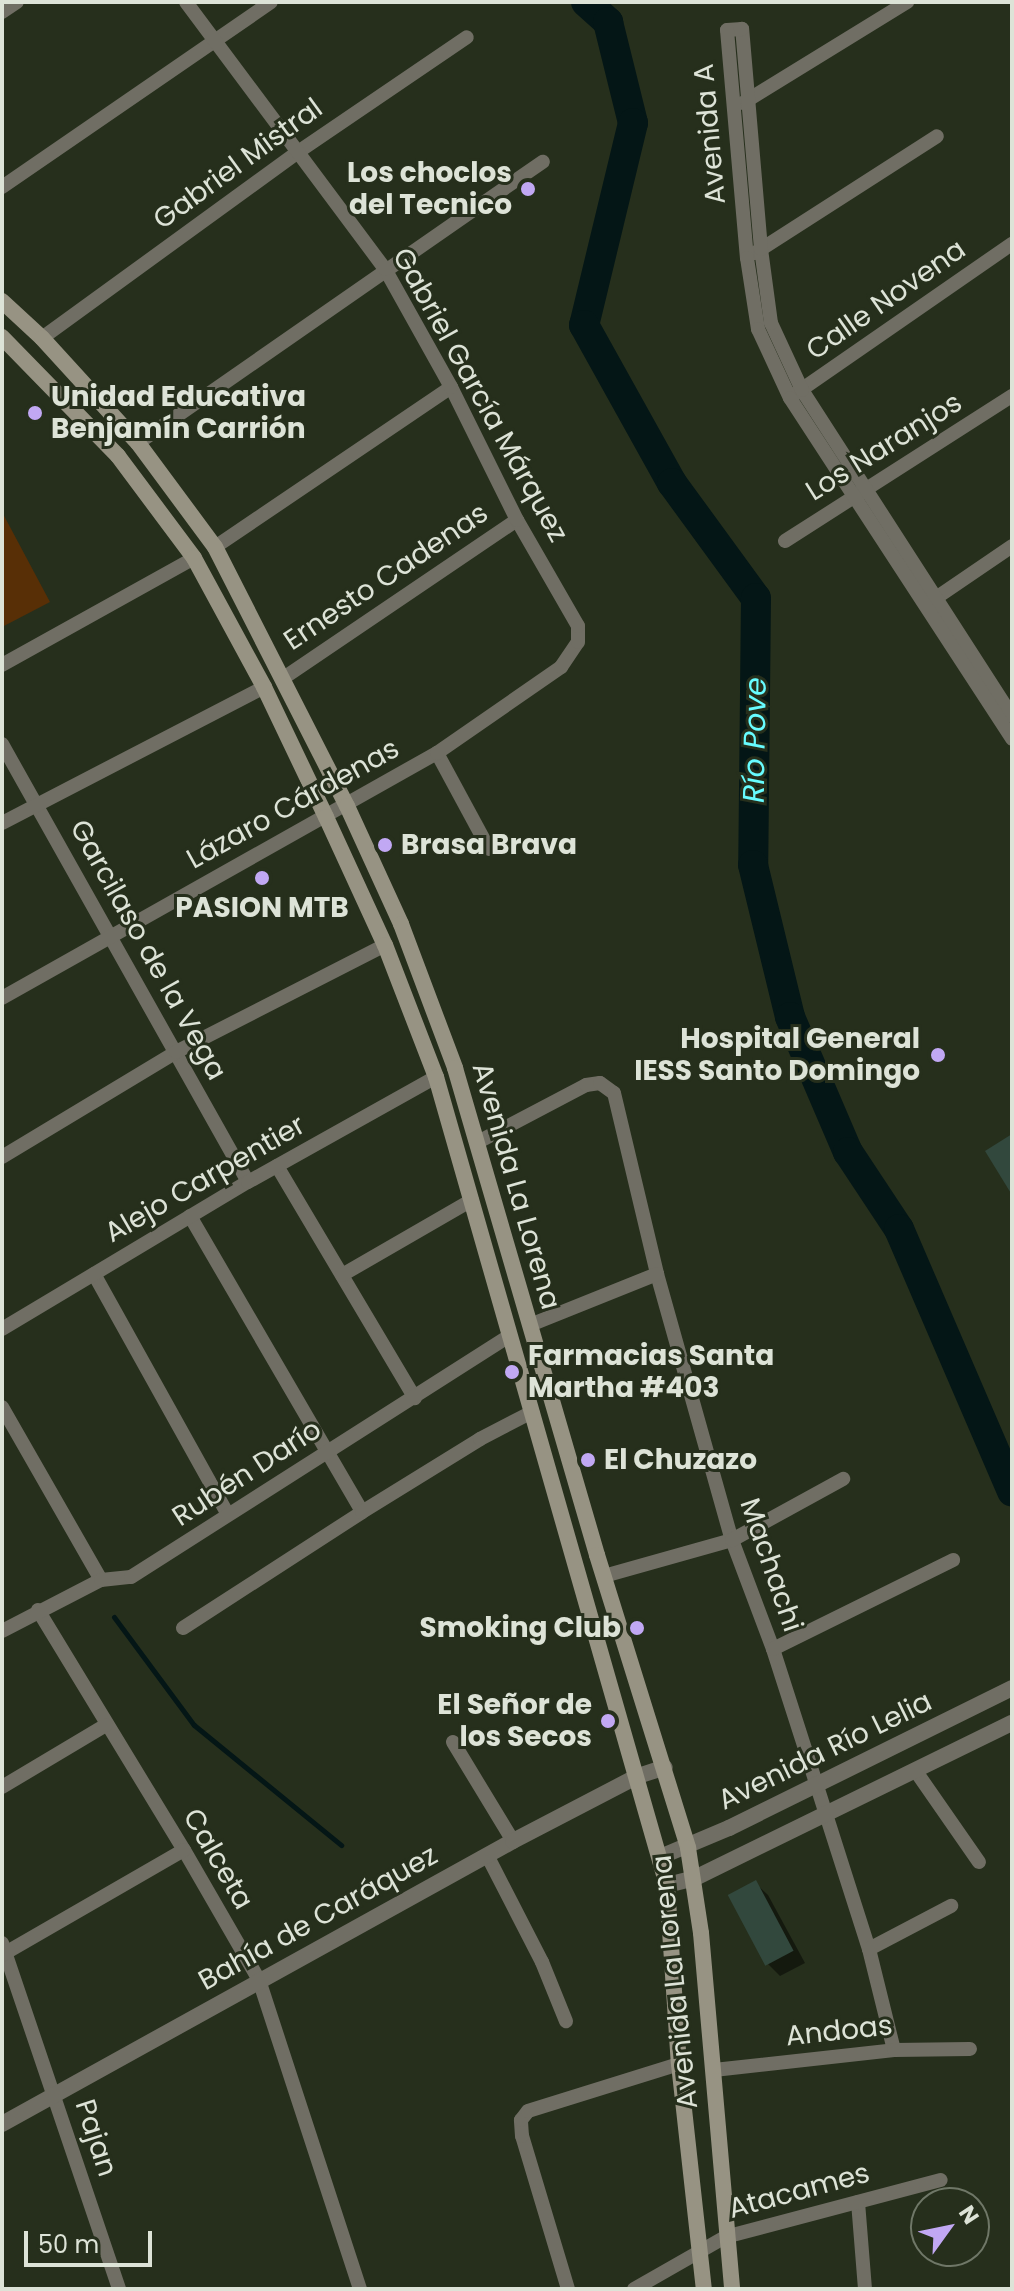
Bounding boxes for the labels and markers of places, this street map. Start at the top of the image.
place label: Los choclos del Tecnico [347,156,512,222]
marker: Los choclos del Tecnico [519,180,537,198]
place label: Unidad Educativa Benjamín Carrión [51,380,306,446]
marker: Unidad Educativa Benjamín Carrión [26,404,44,422]
place label: Brasa Brava [401,828,577,862]
marker: Brasa Brava [376,836,394,854]
marker: PASION MTB [253,869,271,887]
place label: PASION MTB [175,891,349,925]
place label: Hospital General IESS Santo Domingo [634,1022,920,1088]
marker: Hospital General IESS Santo Domingo [927,1044,949,1066]
place label: Farmacias Santa Martha #403 [528,1339,774,1405]
marker: Farmacias Santa Martha #403 [503,1363,521,1381]
place label: El Chuzazo [604,1443,757,1477]
marker: El Chuzazo [579,1451,597,1469]
place label: Smoking Club [419,1611,621,1645]
marker: Smoking Club [628,1619,646,1637]
place label: El Señor de los Secos [437,1688,592,1754]
marker: El Señor de los Secos [599,1712,617,1730]

